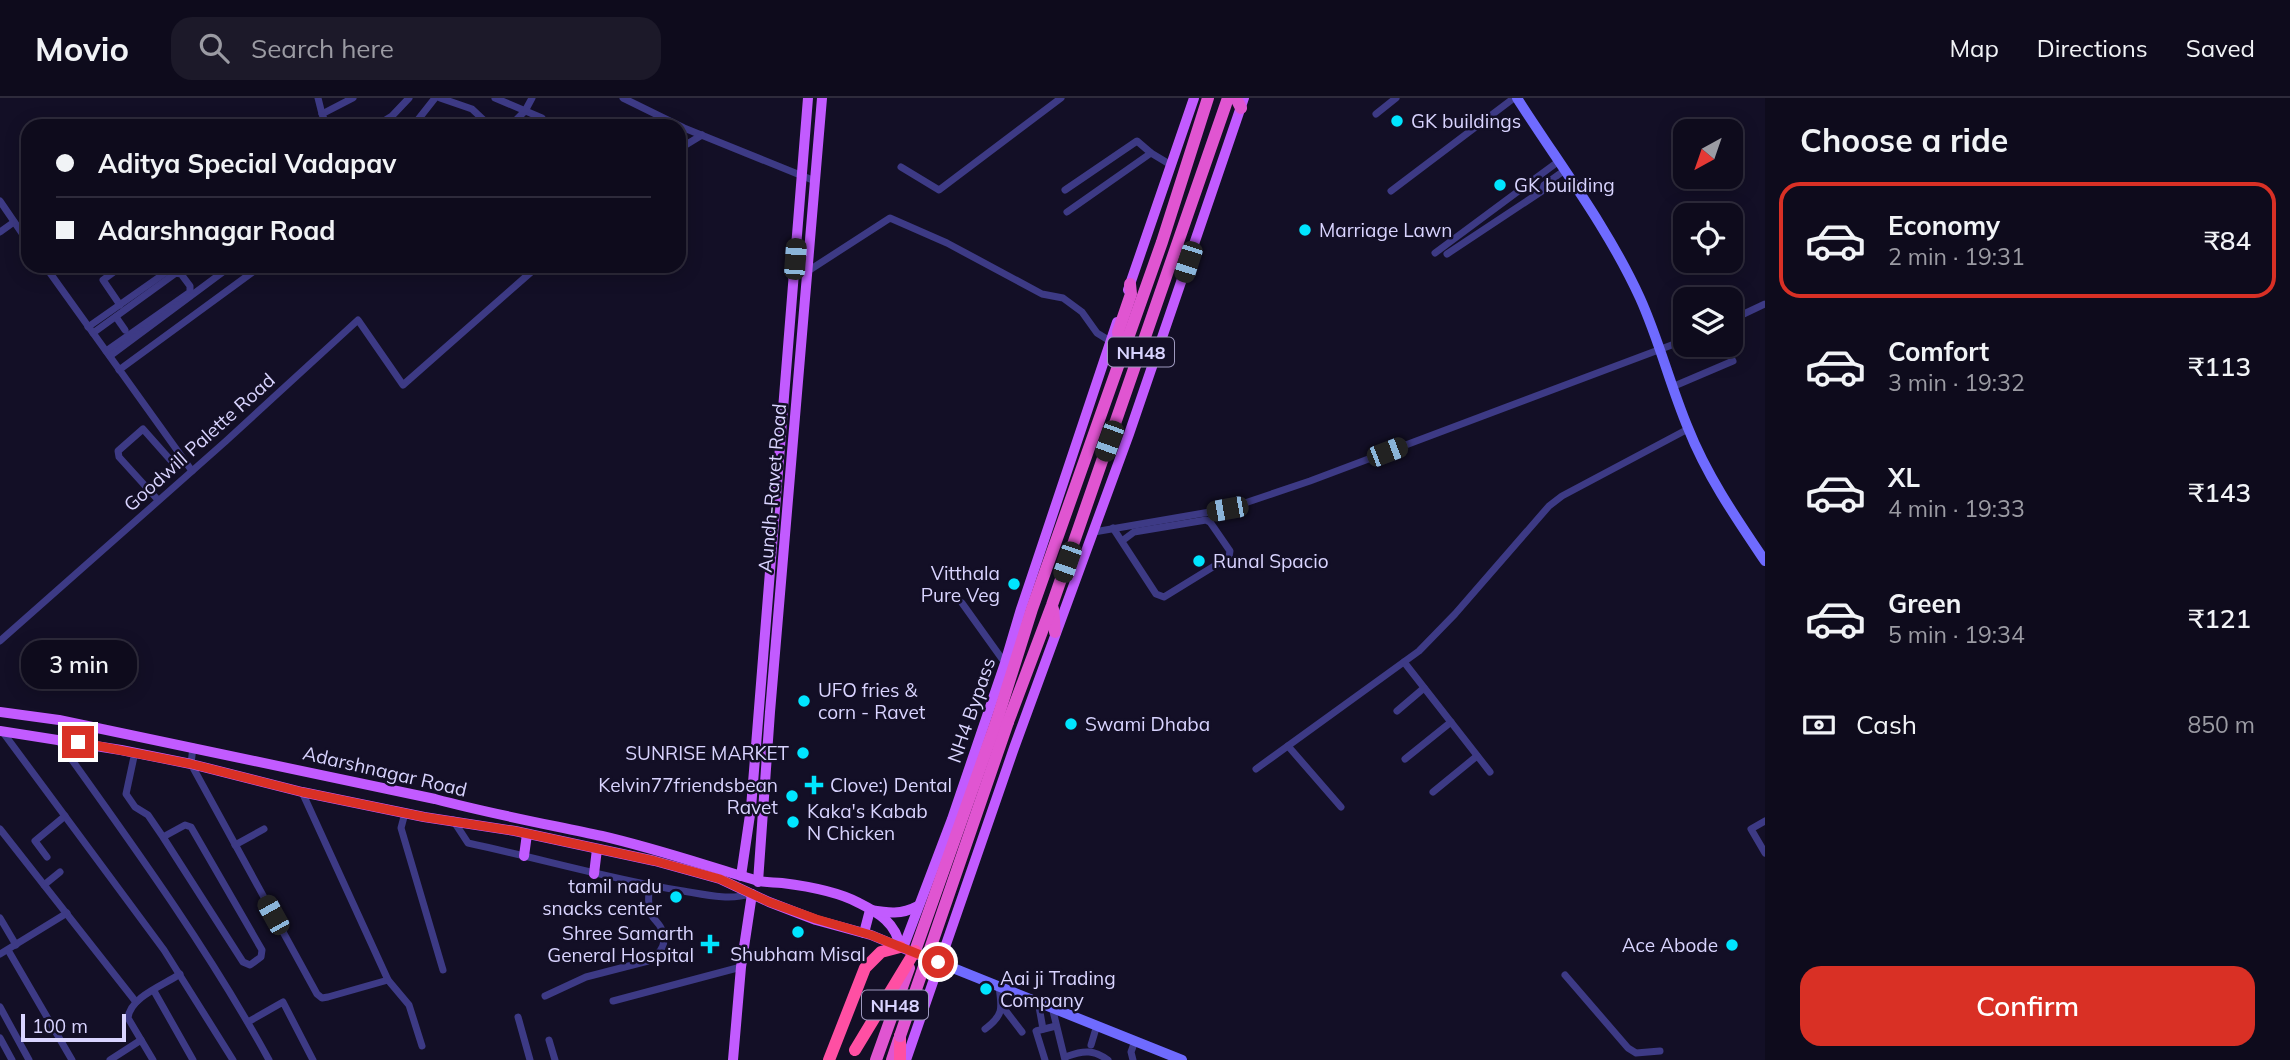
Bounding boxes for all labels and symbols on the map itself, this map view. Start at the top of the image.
place label: GK buildings [1411,109,1521,133]
marker: GK buildings [1389,113,1405,129]
north arrow [1673,119,1743,189]
place label: GK building [1514,173,1615,197]
marker: GK building [1492,177,1508,193]
place label: Marriage Lawn [1319,218,1452,242]
marker: Marriage Lawn [1297,222,1313,238]
car [784,237,807,281]
car [1172,239,1205,285]
road number: NH48 [1108,338,1174,366]
street label: Goodwill Palette Road [119,368,279,516]
street label: Aundh-Ravet Road [753,402,791,574]
car [1092,418,1127,464]
car [1364,435,1411,469]
car [1205,495,1250,523]
car [1051,539,1084,585]
place label: Runal Spacio [1213,549,1329,573]
marker: Runal Spacio [1191,553,1207,569]
place label: Vitthala Pure Veg [921,561,1000,607]
marker: Vitthala Pure Veg [1006,576,1022,592]
callout: 3 min [20,640,136,690]
street label: NH4 Bypass [942,654,1000,766]
place label: UFO fries & corn - Ravet [818,678,926,724]
marker: UFO fries & corn - Ravet [796,693,812,709]
place label: Swami Dhaba [1085,712,1210,736]
marker: Swami Dhaba [1063,716,1079,732]
route end [62,726,94,758]
street label: Adarshnagar Road [301,740,469,802]
place label: SUNRISE MARKET [625,741,790,765]
marker: SUNRISE MARKET [795,745,811,761]
place label: Kelvin77friendsbean Ravet [598,773,778,819]
place label: Clove:) Dental [830,773,952,797]
marker: Clove:) Dental [804,775,824,795]
marker: Kelvin77friendsbean Ravet [784,788,800,804]
place label: Kaka's Kabab N Chicken [807,799,928,845]
marker: Kaka's Kabab N Chicken [785,814,801,830]
place label: tamil nadu snacks center [542,874,662,920]
marker: tamil nadu snacks center [668,889,684,905]
car [254,892,293,938]
place label: Shree Samarth General Hospital [547,921,694,967]
marker: Shubham Misal [790,924,806,940]
place label: Ace Abode [1622,933,1718,957]
marker: Shree Samarth General Hospital [700,934,720,954]
marker: Ace Abode [1724,937,1740,953]
place label: Shubham Misal [730,942,866,966]
route start [922,946,954,978]
place label: Aai ji Trading Company [1000,966,1116,1012]
marker: Aai ji Trading Company [978,981,994,997]
road number: NH48 [862,991,928,1020]
scale bar [21,1011,126,1043]

